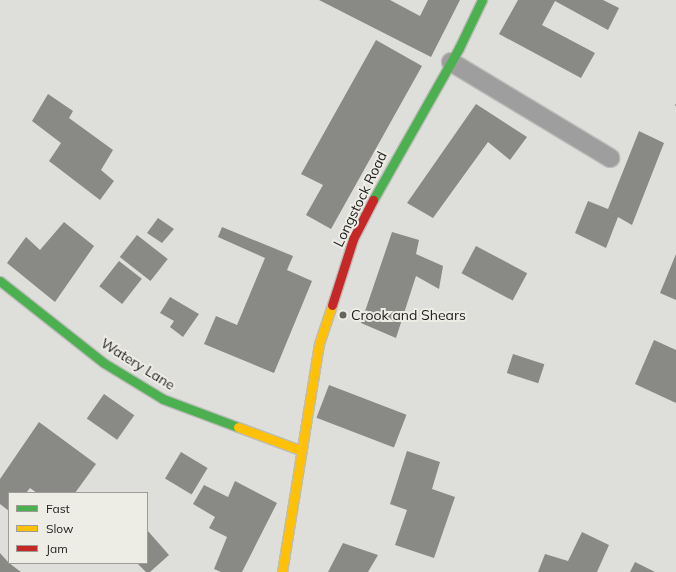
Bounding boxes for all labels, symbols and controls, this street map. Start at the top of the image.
street label: Longstock Road [330,149,390,249]
place label: Crook and Shears [351,307,466,323]
marker: Crook and Shears [338,310,348,320]
street label: Watery Lane [98,335,178,393]
legend [8,492,148,564]
text: Fast [46,501,70,516]
text: Slow [46,521,74,536]
text: Jam [46,541,68,556]

